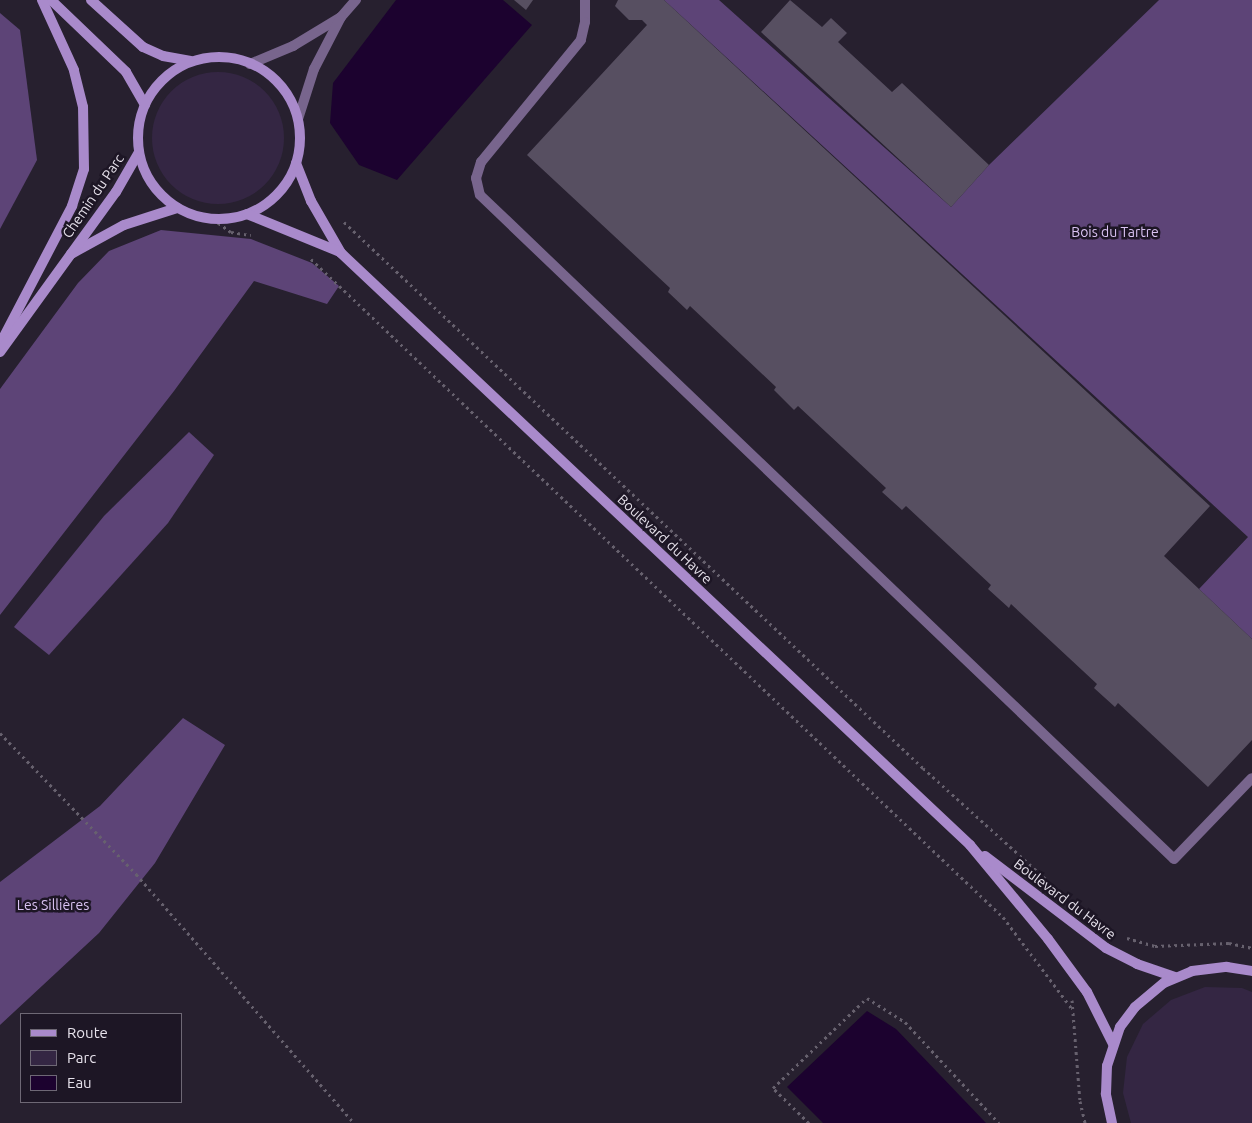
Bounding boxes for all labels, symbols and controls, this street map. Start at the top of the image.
street label: Chemin du Parc [59,151,127,241]
park label: Bois du Tartre [1071,224,1159,240]
street label: Boulevard du Havre [614,491,716,587]
street label: Boulevard du Havre [1011,855,1119,943]
park label: Les Sillières [17,897,89,913]
legend [20,1013,182,1103]
text: Route [67,1024,108,1041]
text: Parc [67,1049,96,1066]
text: Eau [67,1074,92,1091]

